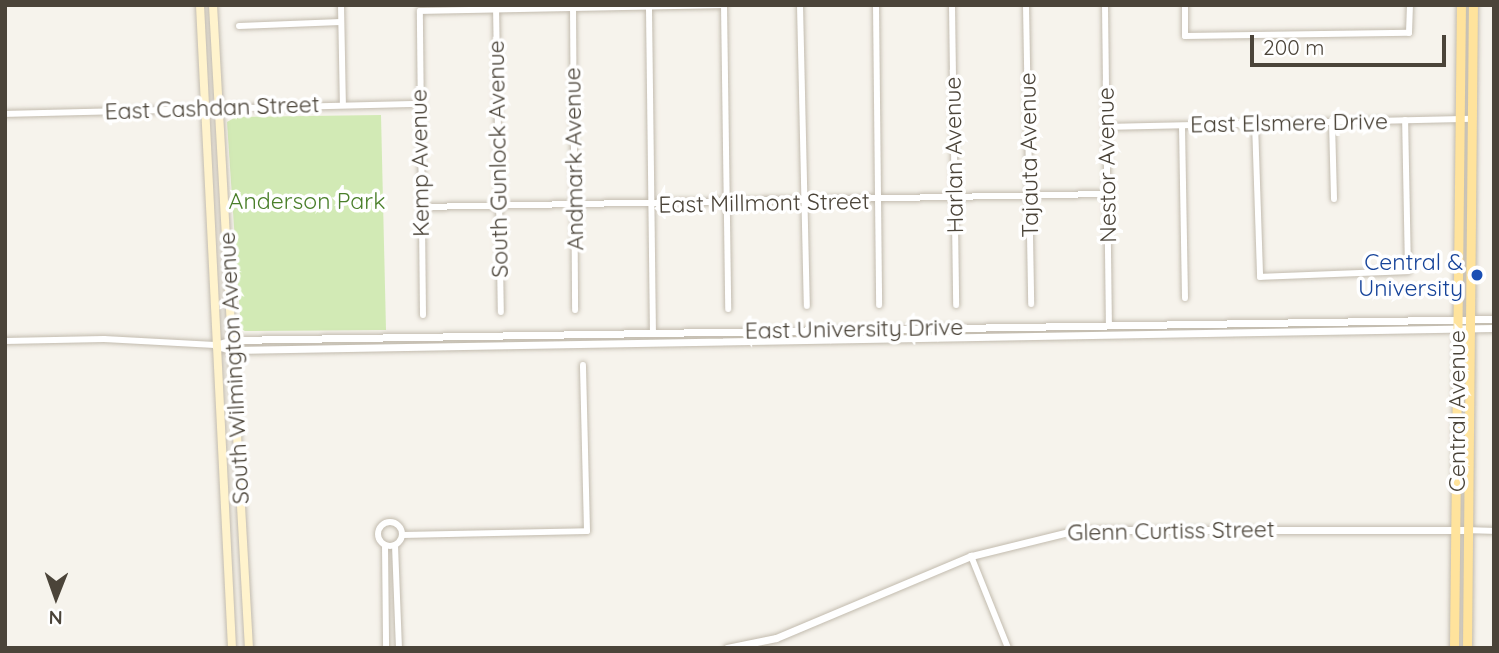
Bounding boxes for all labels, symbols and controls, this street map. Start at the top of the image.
scale bar [1254,21,1450,65]
text: 200 m [1263,34,1325,60]
street label: South Gunlock Avenue [482,40,514,278]
street label: Andmark Avenue [559,67,589,251]
street label: Tajauta Avenue [1014,72,1044,238]
street label: Harlan Avenue [939,76,969,234]
street label: Nestor Avenue [1092,87,1122,243]
street label: Kemp Avenue [405,89,435,237]
street label: East Cashdan Street [104,90,320,126]
street label: East Elsmere Drive [1190,107,1388,139]
park label: Anderson Park [229,187,385,215]
street label: East Millmont Street [658,187,870,219]
street label: South Wilmington Avenue [213,231,255,505]
place label: Central & University [1358,248,1463,302]
marker: Central & University [1469,267,1485,283]
street label: East University Drive [744,313,964,345]
street label: Central Avenue [1443,330,1471,492]
street label: Glenn Curtiss Street [1067,515,1275,547]
north arrow [21,562,91,632]
text: N [48,606,63,630]

